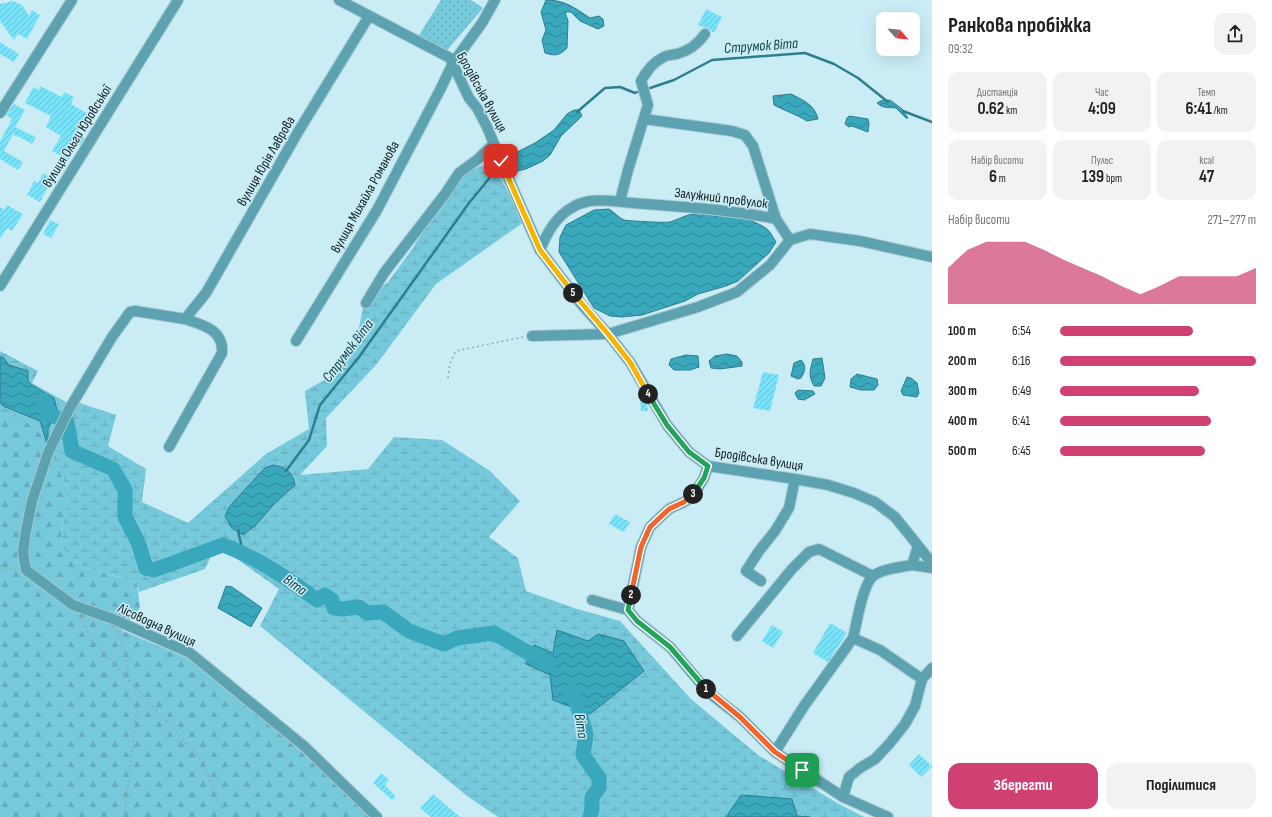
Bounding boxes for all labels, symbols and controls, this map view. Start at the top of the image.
north arrow [876,12,920,56]
map controls [876,12,920,56]
text: Ранкова пробіжка [948,12,1091,39]
button: share [1214,13,1256,55]
water label: Струмок Віта [723,34,799,58]
text: 09:32 [948,41,973,57]
street label: Бродівська вулиця [453,49,511,135]
street label: вулиця Ольги Юровської [39,81,116,190]
text: Дистанція [977,86,1018,99]
text: Час [1095,86,1109,99]
text: Темп [1198,86,1216,99]
text: 0.62 [977,99,1004,119]
text: 4:09 [1088,99,1116,119]
text: 6:41 [1185,99,1212,119]
text: km [1004,104,1017,117]
text: /km [1212,104,1228,117]
street label: вулиця Юрія Лаврова [233,113,299,209]
street label: вулиця Михайла Романова [327,138,403,256]
pin [484,144,518,178]
icon: check [490,150,512,172]
text: Набір висоти [971,154,1024,167]
text: Пульс [1091,154,1113,167]
text: kcal [1199,154,1214,167]
text: 6 [989,167,997,187]
text: 139 [1082,167,1104,187]
text: 47 [1199,167,1214,187]
text: m [997,172,1006,185]
text: bpm [1104,172,1122,185]
street label: Залужний провулок [673,184,769,212]
text: Набір висоти [948,212,1010,228]
text: 271–277 m [1207,212,1256,228]
pin: 5 [563,283,583,303]
text: 5 [571,286,575,299]
water label: Струмок Віта [318,316,378,386]
text: 100 m [948,323,976,339]
text: 6:54 [1012,323,1031,339]
text: 200 m [948,353,977,369]
text: 6:16 [1012,353,1030,369]
text: 300 m [948,383,977,399]
text: 6:49 [1012,383,1031,399]
pin: 4 [638,384,658,404]
text: 4 [645,387,651,400]
text: 400 m [948,413,977,429]
text: 6:41 [1012,413,1030,429]
text: 500 m [948,443,977,459]
text: 6:45 [1012,443,1031,459]
street label: Бродівська вулиця [714,444,804,474]
pin: 3 [683,484,703,504]
text: 3 [691,487,695,500]
water label: Віта [279,570,311,600]
pin: 2 [621,585,641,605]
text: 2 [629,588,633,601]
street label: Лісоводна вулиця [114,599,199,650]
pin: 1 [696,679,716,699]
text: 1 [704,682,708,695]
water label: Віта [570,712,592,740]
pin [785,753,819,787]
icon: arrive [791,759,813,781]
button: Зберегти [948,763,1098,809]
button: Поділитися [1106,763,1256,809]

